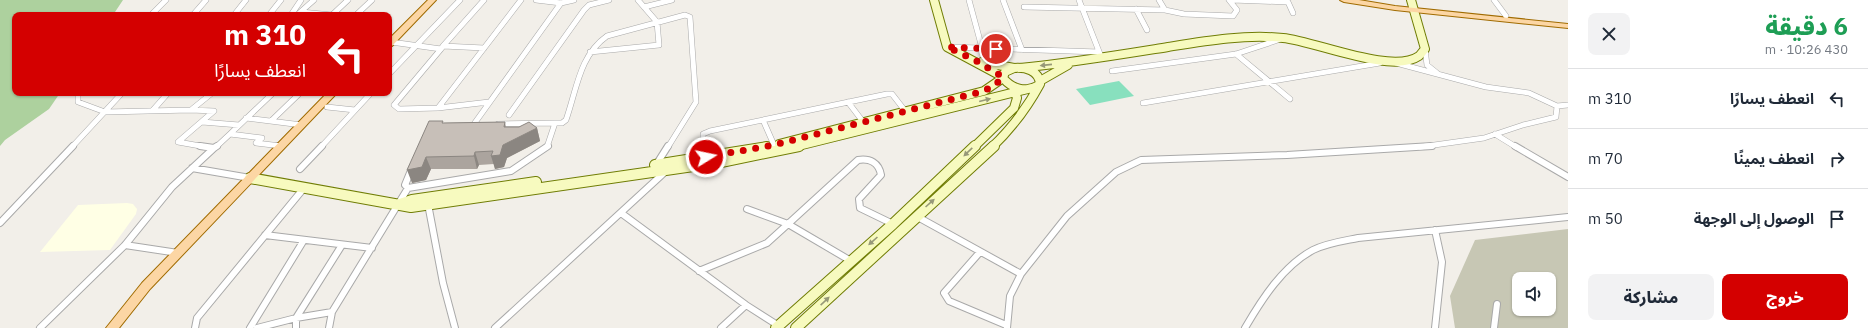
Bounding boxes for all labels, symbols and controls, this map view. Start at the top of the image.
text: 6 دقيقة [1765,10,1848,42]
button: close [1588,13,1630,55]
text: 310 m [224,16,306,53]
icon: left [320,28,372,80]
pin [979,32,1013,66]
icon: arrive [985,38,1007,60]
text: 430 m · 10:26 [1765,41,1848,58]
text: انعطف يسارًا [214,59,306,82]
one-way arrow [1040,62,1053,69]
icon: left [1826,88,1848,110]
text: 310 m [1588,89,1632,108]
text: انعطف يسارًا [1730,89,1814,108]
one-way arrow [980,97,992,103]
position arrow [685,136,727,178]
one-way arrow [963,147,973,157]
icon: right [1826,148,1848,170]
text: 70 m [1588,149,1623,168]
text: انعطف يمينًا [1734,149,1814,168]
one-way arrow [925,199,935,208]
icon: arrive [1826,208,1848,230]
text: 50 m [1588,209,1623,228]
text: الوصول إلى الوجهة [1694,209,1814,228]
one-way arrow [868,236,878,246]
map controls [1512,272,1556,316]
button: sound [1512,272,1556,316]
button: مشاركة [1588,274,1714,320]
button: خروج [1722,274,1848,320]
one-way arrow [820,297,829,306]

